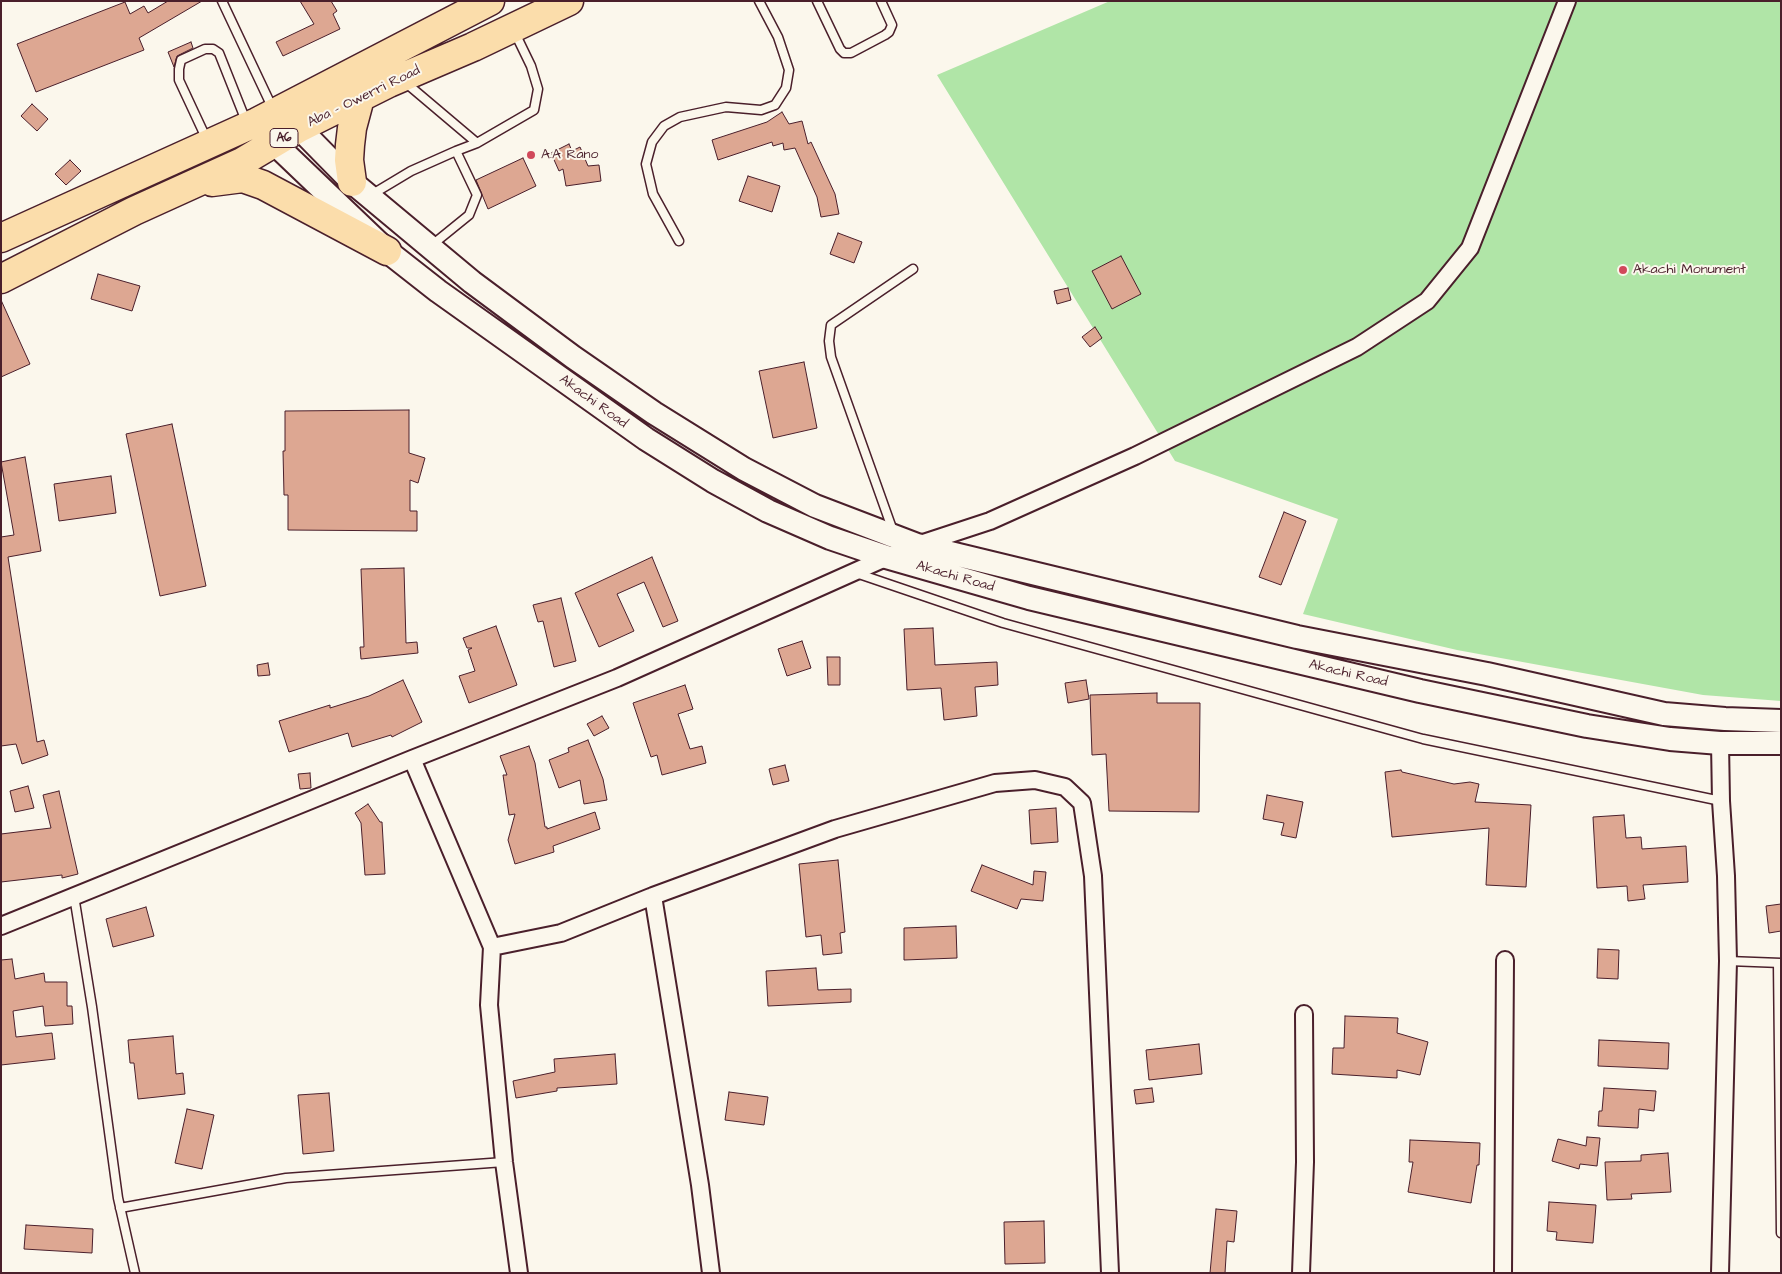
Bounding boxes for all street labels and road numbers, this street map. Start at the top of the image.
street label: Aba - Owerri Road [305,62,423,132]
road number: A6 [270,128,298,148]
street label: Akachi Road [556,372,630,432]
street label: Akachi Road [914,558,996,596]
street label: Akachi Road [1307,657,1389,691]

